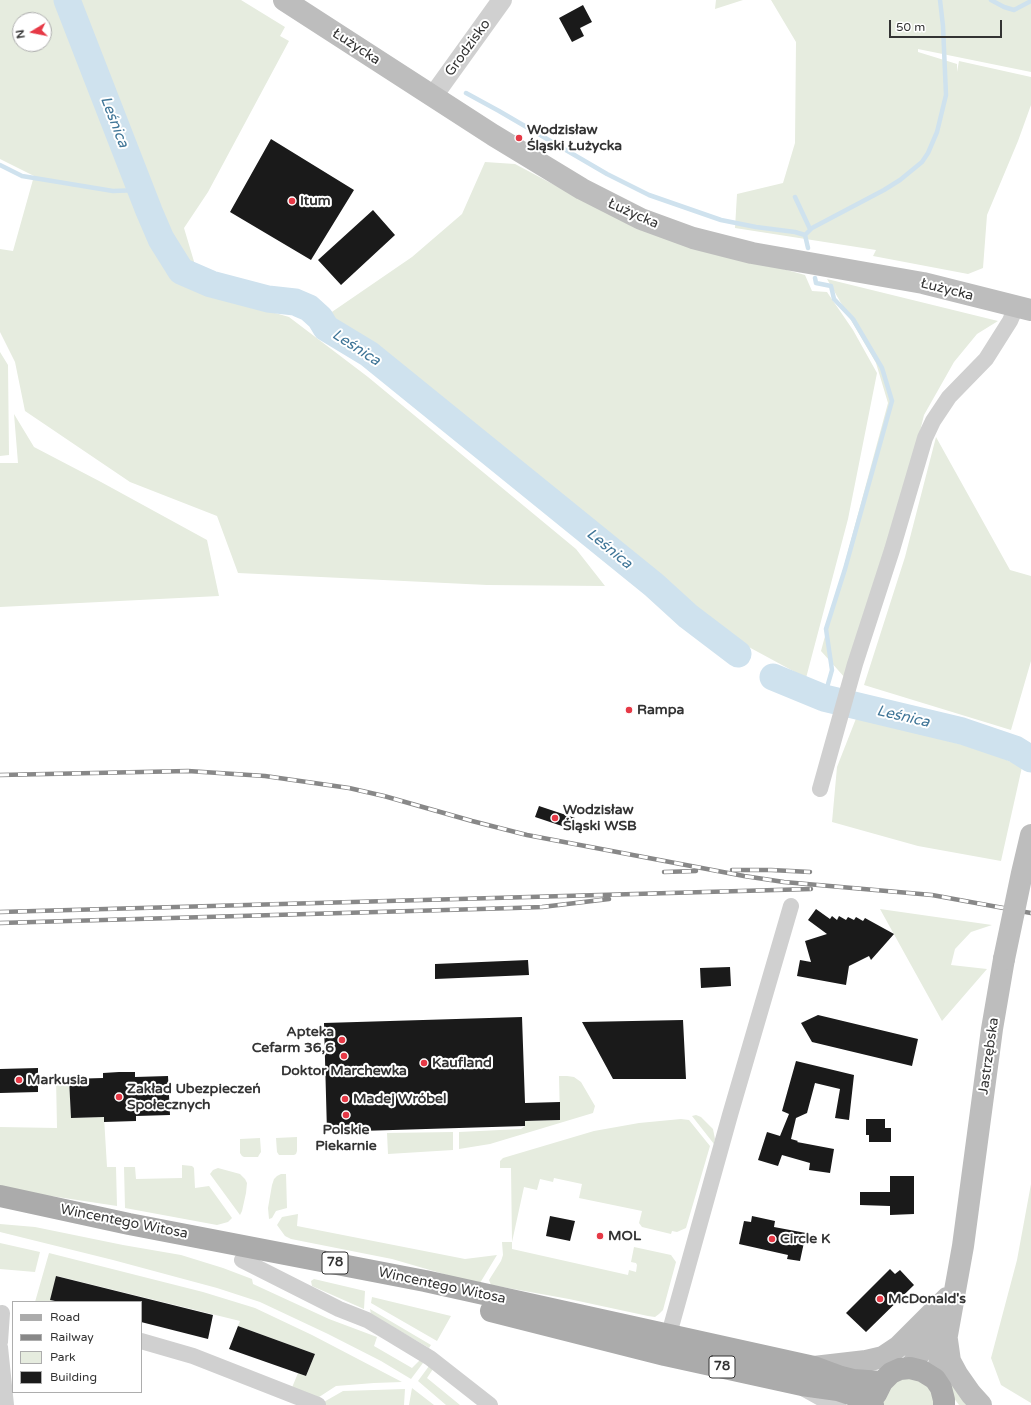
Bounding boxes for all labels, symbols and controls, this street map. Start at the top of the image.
north arrow [12,12,52,52]
scale bar [891,12,1004,38]
street label: Grodzisko [442,16,494,80]
text: 50 m [896,20,925,34]
street label: Łużycka [329,25,383,69]
text: N [14,29,28,39]
water label: Leśnica [96,94,132,150]
place label: Wodzisław Śląski Łużycka [527,122,622,154]
marker: Wodzisław Śląski Łużycka [514,133,524,143]
place label: Itum [300,193,331,209]
street label: Łużycka [605,195,661,233]
marker: Itum [287,196,297,206]
street label: Łużycka [919,275,975,305]
water label: Leśnica [329,326,383,370]
water label: Leśnica [582,525,636,573]
place label: Rampa [637,702,684,718]
water label: Leśnica [875,702,931,732]
marker: Rampa [624,705,634,715]
place label: Wodzisław Śląski WSB [563,802,637,834]
marker: Wodzisław Śląski WSB [550,813,560,823]
street label: Jastrzębska [975,1016,1003,1096]
place label: Apteka Cefarm 36,6 [252,1024,334,1056]
marker: Apteka Cefarm 36,6 [337,1035,347,1045]
marker: Doktor Marchewka [339,1051,349,1061]
place label: Kaufland [432,1055,492,1071]
marker: Kaufland [419,1058,429,1068]
place label: Doktor Marchewka [281,1063,407,1079]
place label: Markusia [27,1072,88,1088]
marker: Markusia [14,1075,24,1085]
place label: Zakład Ubezpieczeń Społecznych [127,1081,261,1114]
place label: Madej Wróbel [353,1091,446,1107]
marker: Zakład Ubezpieczeń Społecznych [114,1092,124,1102]
marker: Madej Wróbel [340,1094,350,1104]
marker: Polskie Piekarnie [341,1110,351,1120]
place label: Polskie Piekarnie [315,1122,377,1154]
street label: Wincentego Witosa [59,1201,189,1243]
place label: MOL [608,1228,641,1244]
marker: MOL [595,1231,605,1241]
place label: Circle K [780,1231,830,1247]
marker: Circle K [767,1234,777,1244]
road number: 78 [322,1252,348,1274]
street label: Wincentego Witosa [377,1264,507,1308]
place label: McDonald's [888,1291,966,1307]
marker: McDonald's [875,1294,885,1304]
legend [12,1301,142,1393]
text: Road [50,1310,80,1324]
text: Railway [50,1330,94,1344]
text: Park [50,1350,76,1364]
road number: 78 [709,1356,735,1378]
text: Building [50,1370,97,1384]

